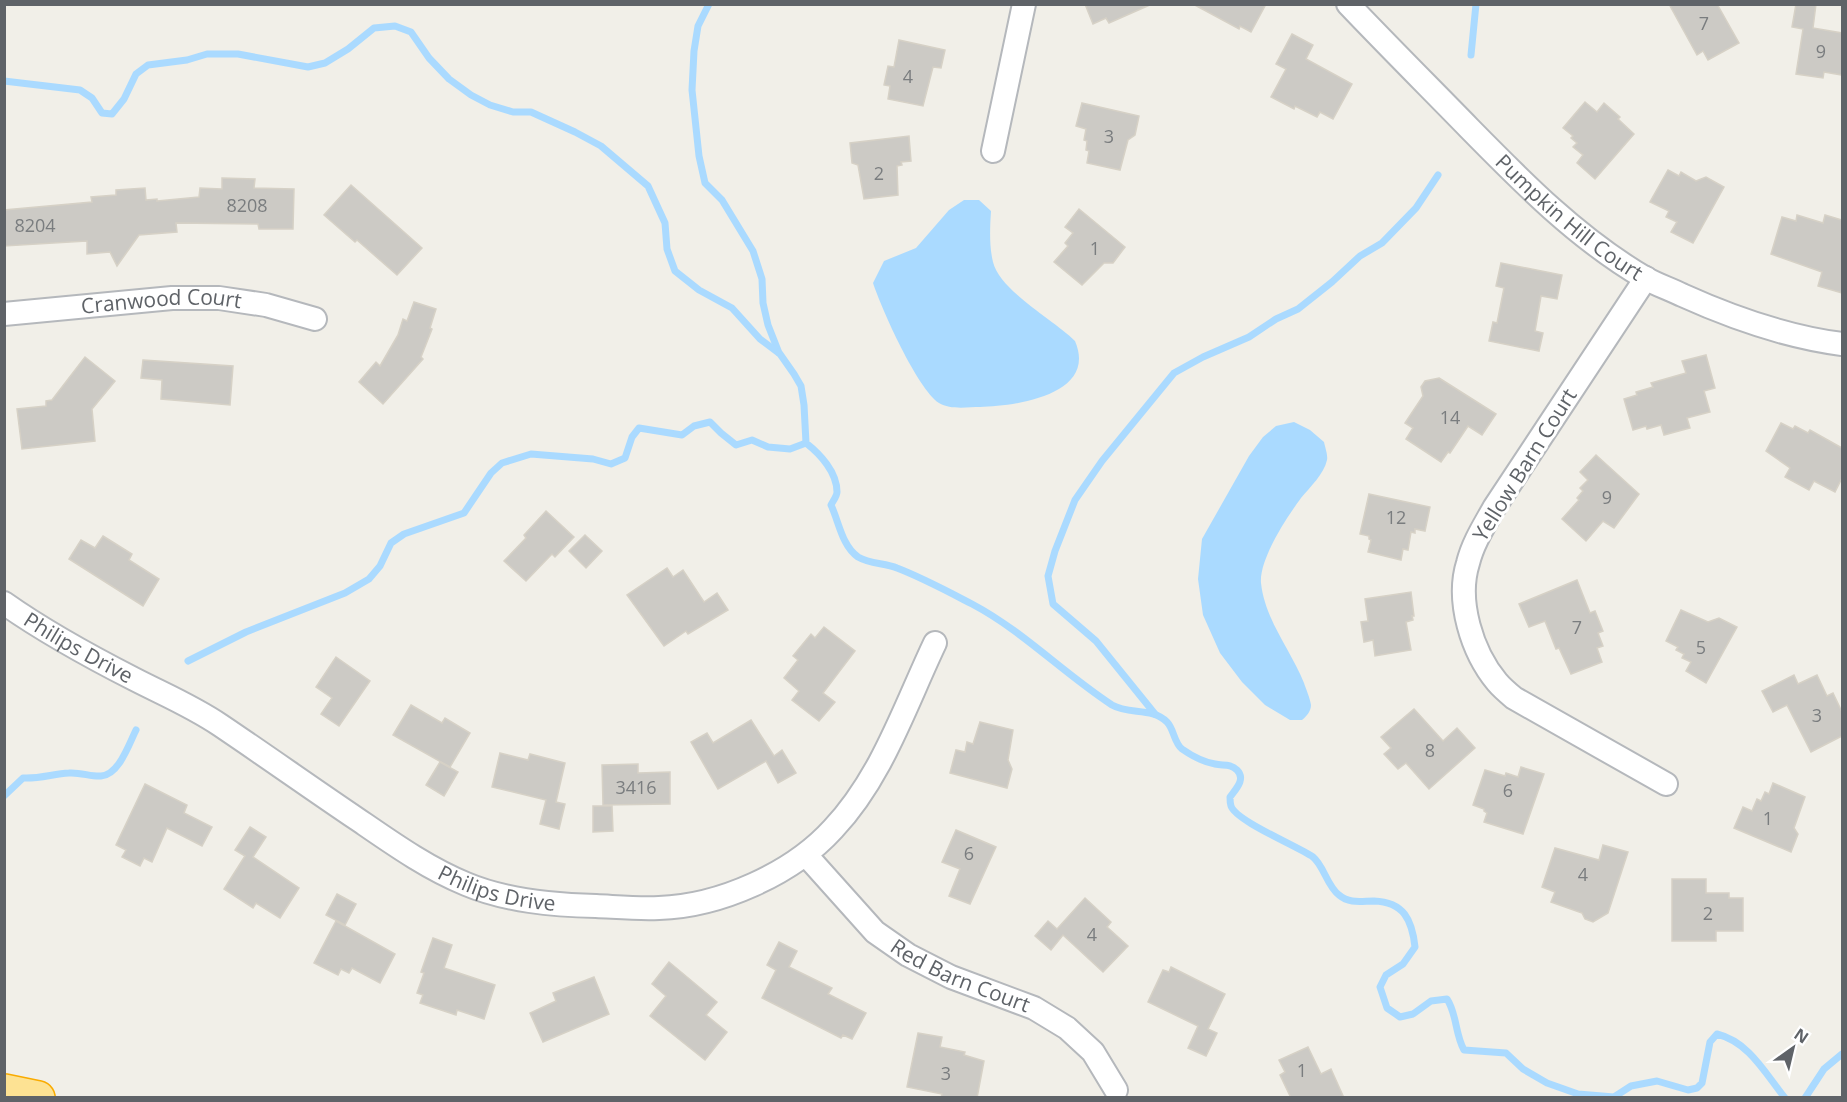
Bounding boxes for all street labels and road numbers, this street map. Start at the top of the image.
street label: Pumpkin Hill Court [1490,148,1648,287]
street label: Cranwood Court [80,282,244,320]
street label: Yellow Barn Court [1466,383,1583,546]
street label: Philips Drive [19,605,138,689]
street label: Philips Drive [434,858,557,917]
street label: Red Barn Court [885,932,1034,1018]

